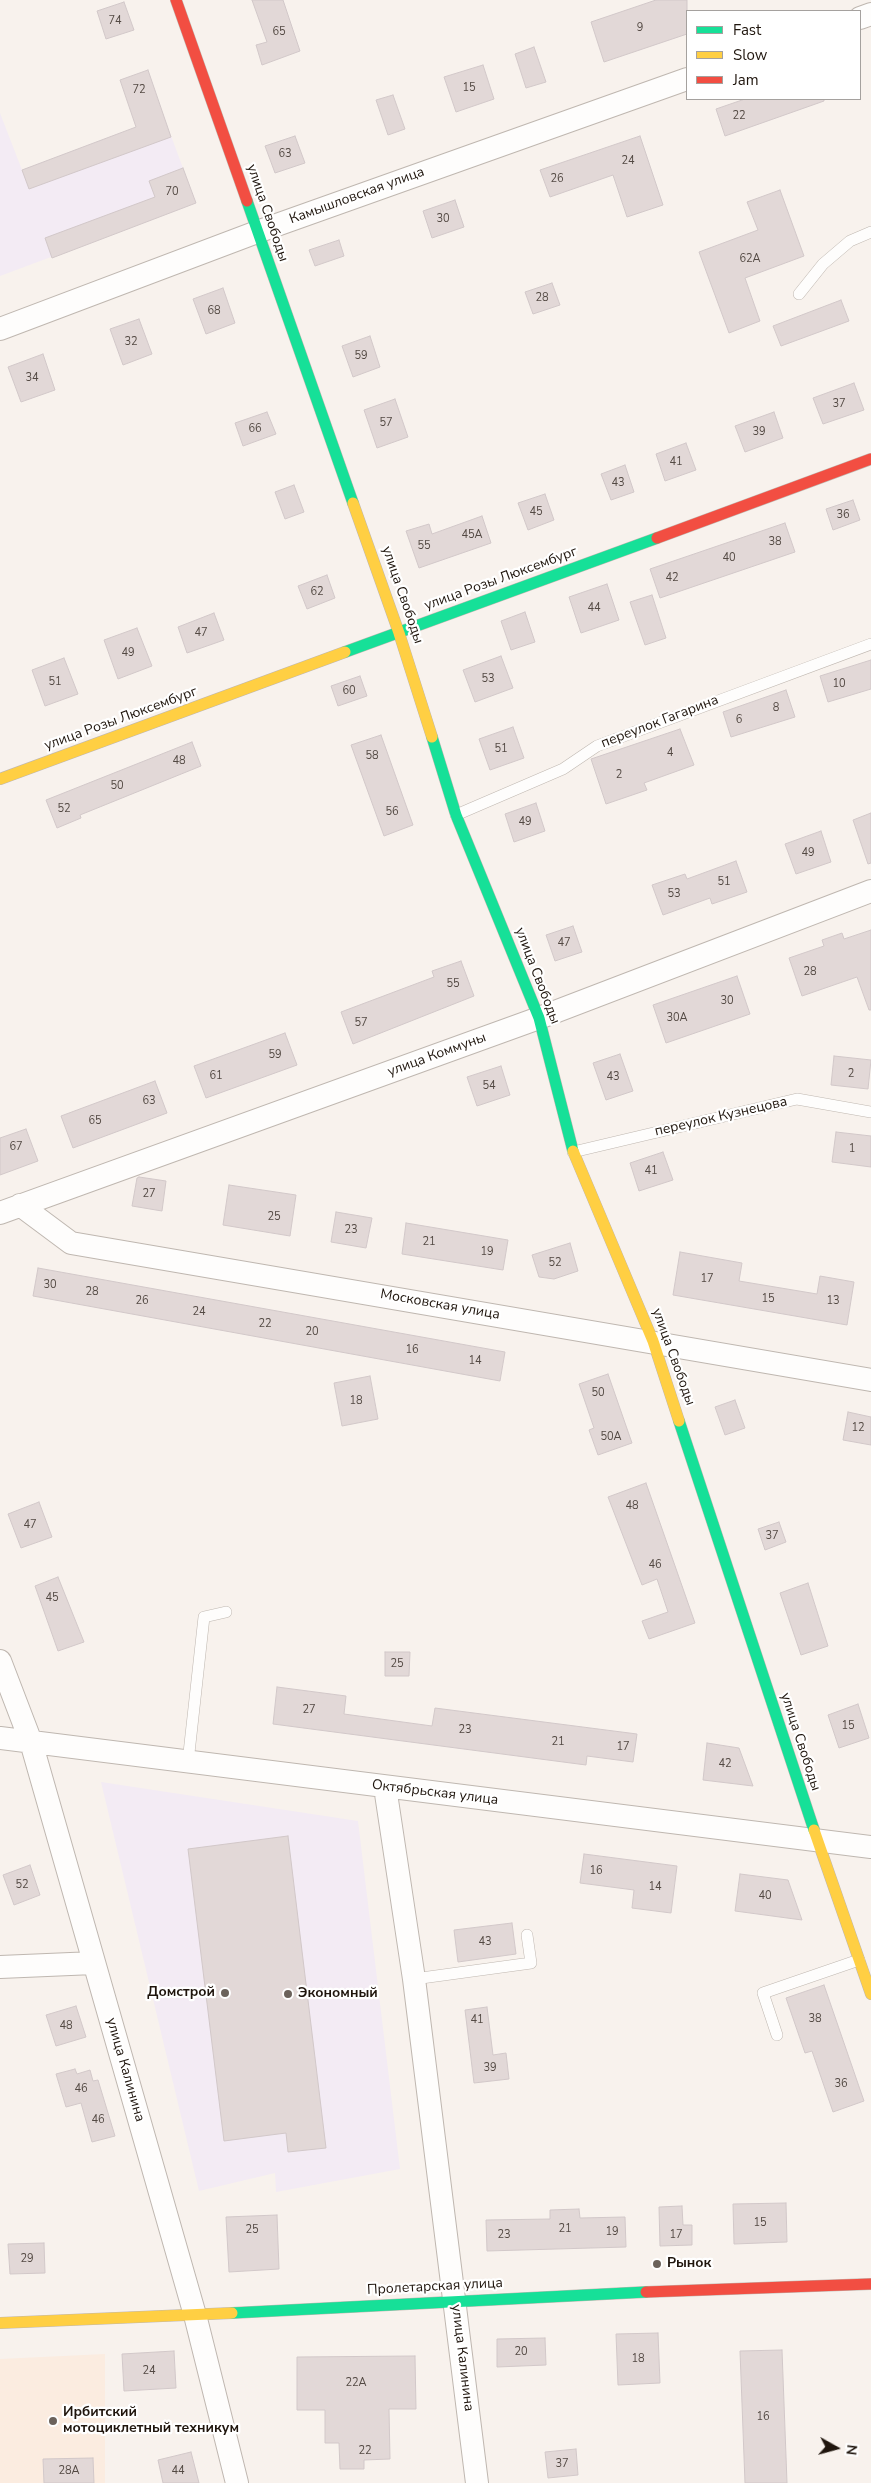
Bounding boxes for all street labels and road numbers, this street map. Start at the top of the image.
street label: улица Свободы [242,162,292,264]
street label: Камышловская улица [287,164,427,228]
street label: улица Розы Люксембург [422,543,580,615]
street label: улица Свободы [377,544,427,646]
street label: улица Розы Люксембург [42,683,200,755]
street label: переулок Гагарина [599,692,721,752]
street label: улица Свободы [511,925,563,1027]
street label: улица Коммуны [385,1029,489,1081]
street label: переулок Кузнецова [653,1094,789,1140]
street label: Московская улица [379,1286,501,1324]
street label: улица Свободы [648,1306,698,1408]
street label: улица Свободы [776,1691,824,1793]
street label: Октябрьская улица [371,1777,499,1809]
street label: улица Калинина [102,2016,148,2124]
street label: Пролетарская улица [367,2275,503,2299]
street label: улица Калинина [447,2304,477,2412]

